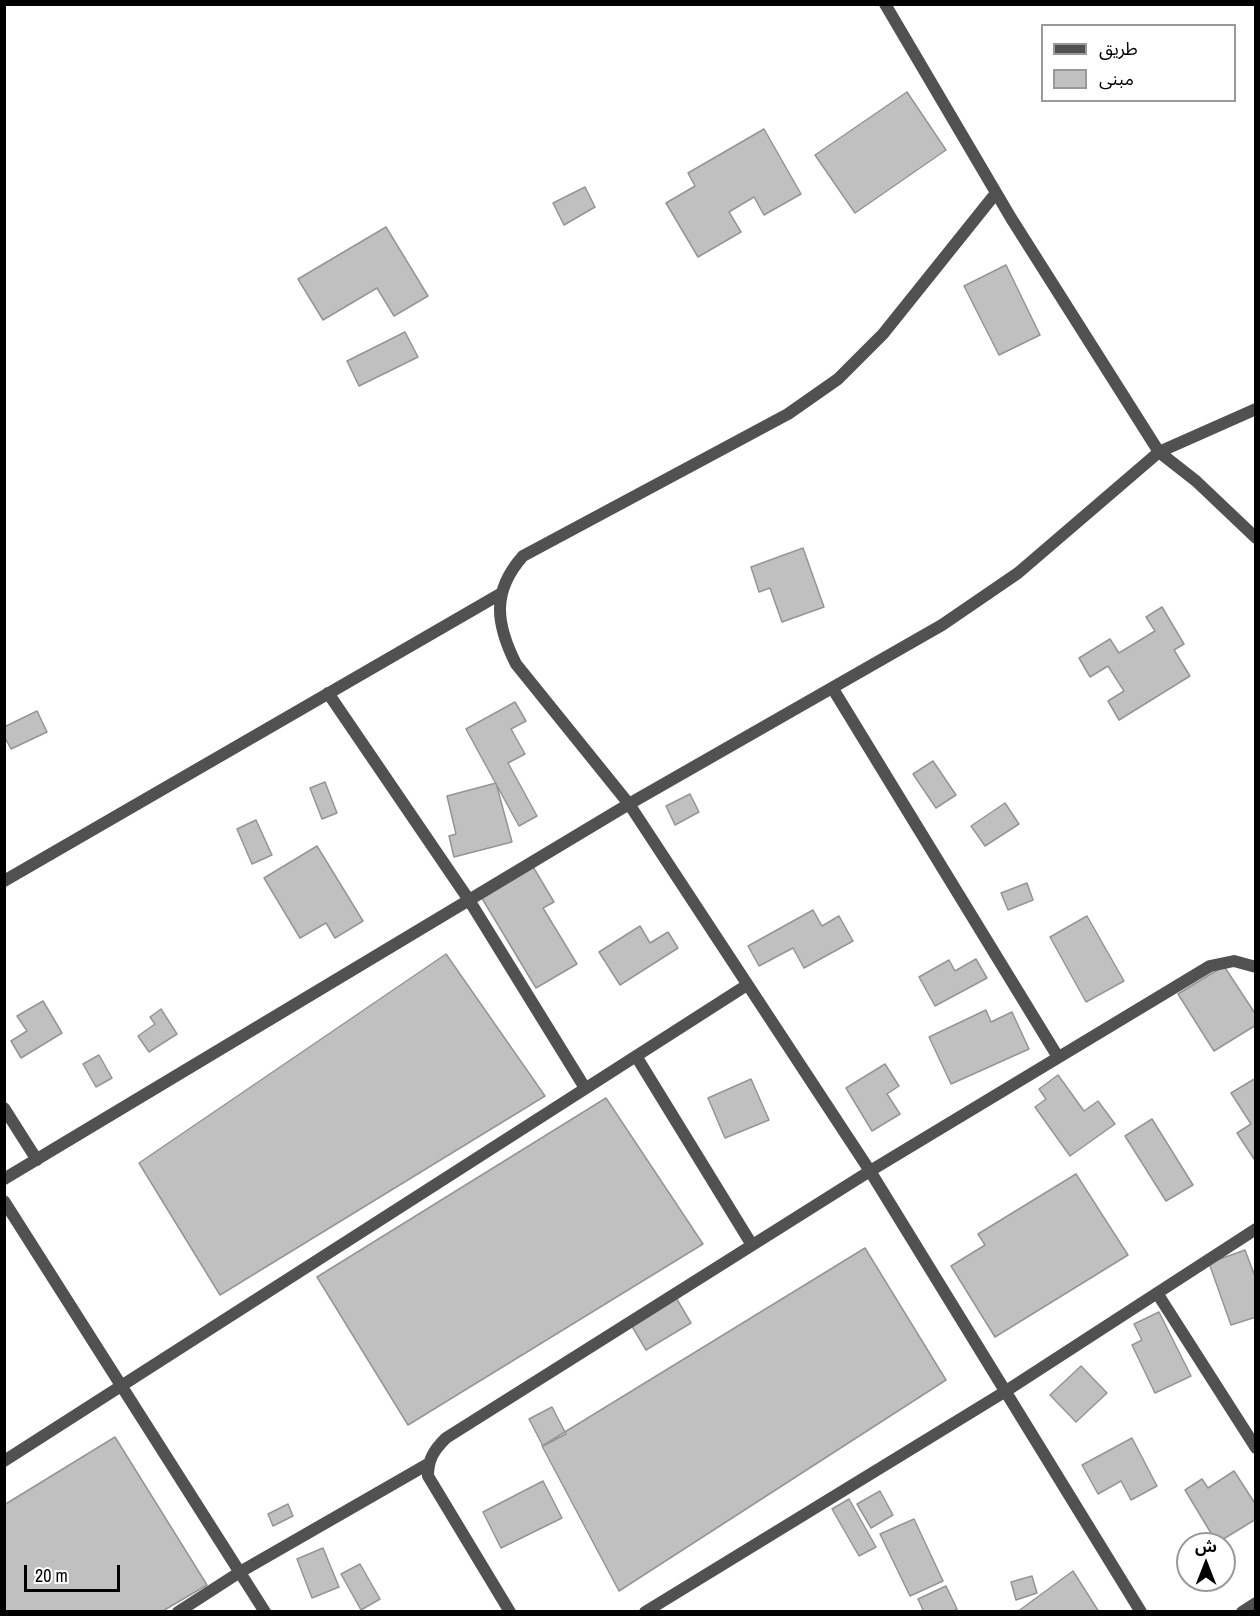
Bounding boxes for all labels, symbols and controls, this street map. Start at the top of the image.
legend [1041,24,1236,102]
text: طريق [1099,36,1138,61]
text: مبنى [1099,66,1134,91]
north arrow [1176,1532,1236,1592]
text: ش [1195,1535,1217,1557]
scale bar [27,1553,123,1591]
text: 20 m [35,1563,68,1588]

